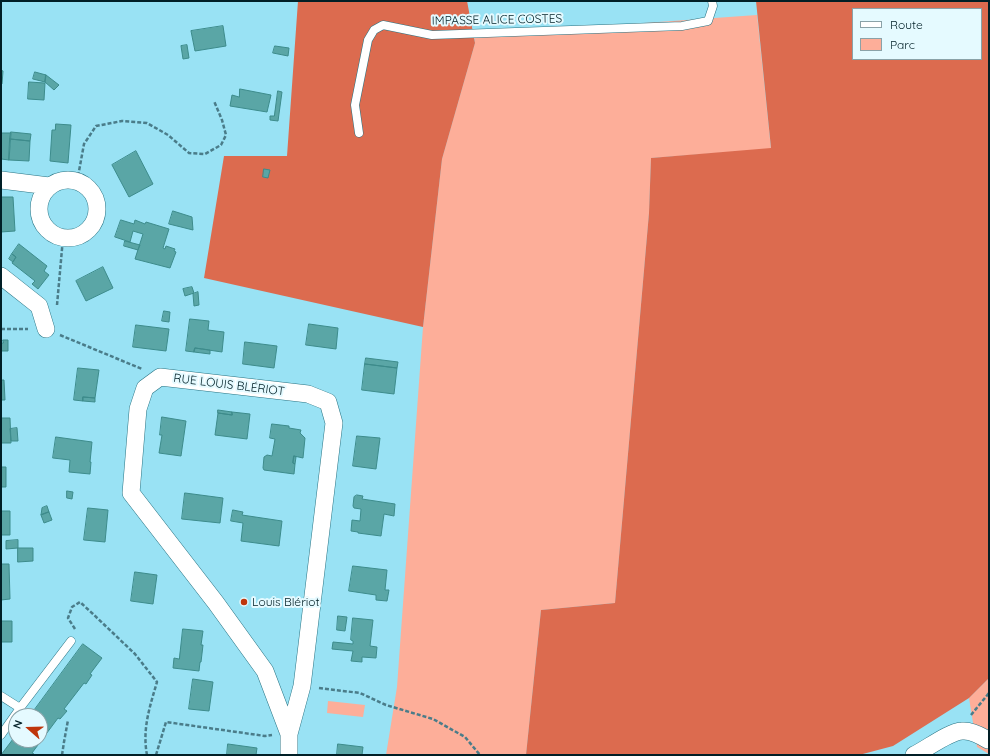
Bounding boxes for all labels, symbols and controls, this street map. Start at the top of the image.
legend [852,8,982,60]
street label: IMPASSE ALICE COSTES [432,12,562,28]
text: Route [890,17,923,32]
text: Parc [890,37,915,52]
street label: RUE LOUIS BLÉRIOT [173,371,285,399]
place label: Louis Blériot [252,595,320,609]
marker: Louis Blériot [239,597,249,607]
north arrow [8,708,48,748]
text: N [10,718,26,730]

